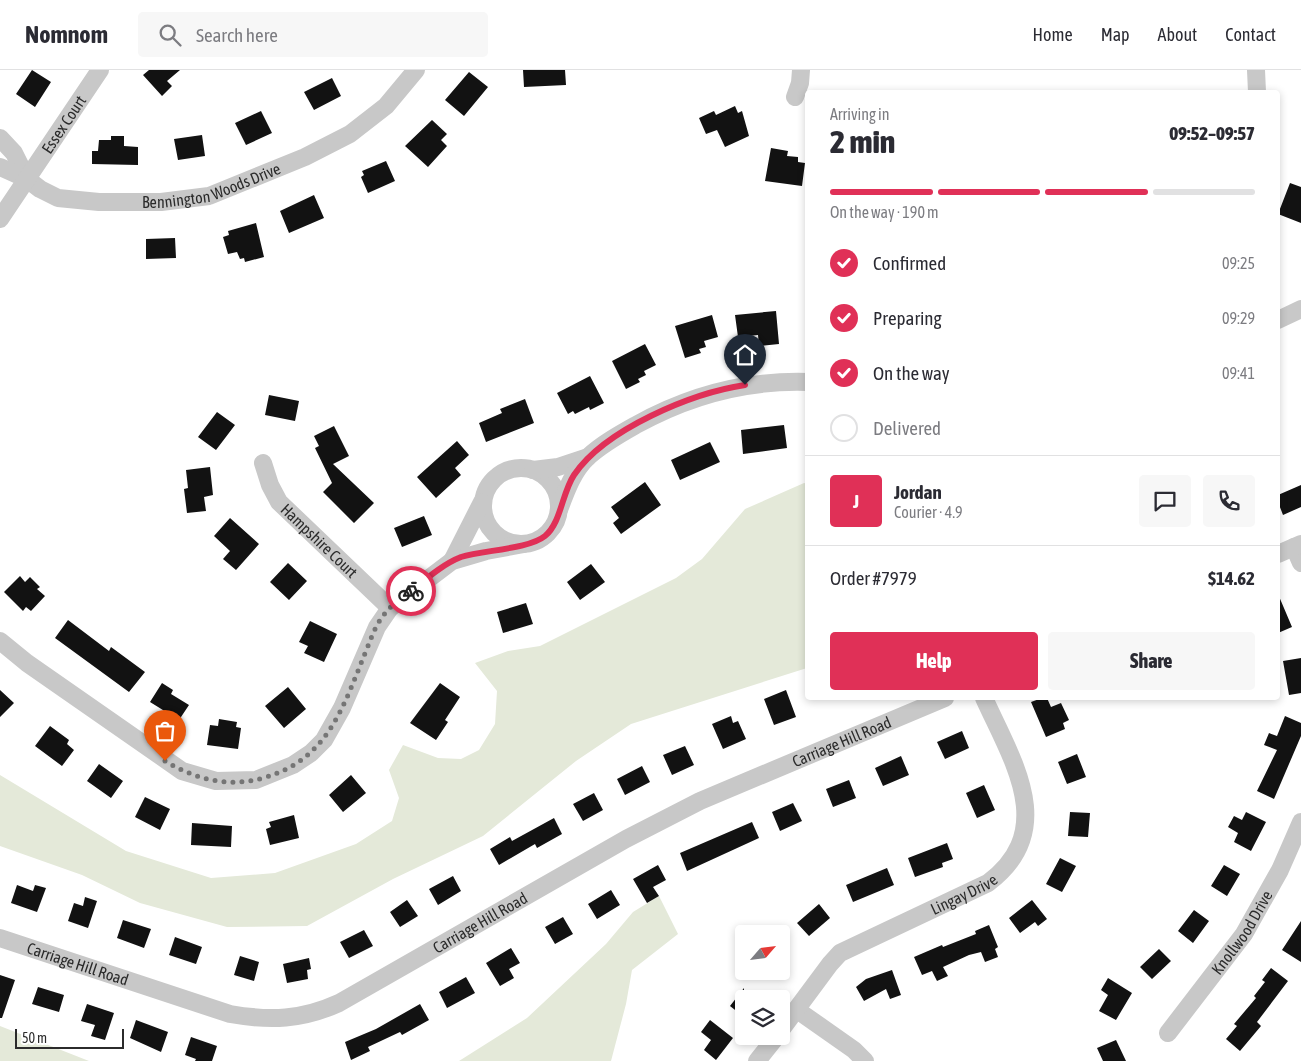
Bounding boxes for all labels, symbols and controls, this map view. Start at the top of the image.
search box [138,12,488,57]
text: Nomnom [25,21,108,48]
icon: search [156,21,184,49]
text: Search here [196,24,278,46]
text: Home [1033,24,1073,45]
text: Map [1101,24,1130,45]
text: About [1158,24,1197,45]
text: Contact [1225,24,1276,45]
street label: Essex Court [38,92,89,157]
text: Arriving in [830,105,890,123]
text: 09:52–09:57 [1169,122,1255,144]
text: 2 min [830,123,895,160]
street label: Bennington Woods Drive [142,159,283,211]
text: On the way · 190 m [830,203,939,221]
icon: check [830,249,858,277]
text: Confirmed [873,252,946,274]
text: 09:25 [1222,254,1255,272]
icon: check [830,304,858,332]
text: Preparing [873,307,942,329]
text: 09:29 [1222,309,1255,327]
pin [724,334,766,385]
icon: home [731,341,759,369]
icon: check [830,359,858,387]
text: On the way [873,362,950,384]
text: 09:41 [1222,364,1255,382]
text: Delivered [873,417,941,439]
button: chat [1139,475,1191,527]
button: phone [1203,475,1255,527]
text: Jordan [894,481,942,503]
text: J [853,490,859,512]
street label: Hampshire Court [277,500,362,581]
text: Courier · 4.9 [894,503,963,521]
courier [386,566,436,616]
text: Order #7979 [830,567,917,589]
text: $14.62 [1208,567,1255,589]
icon: bike [397,577,425,605]
button: Help [830,632,1038,690]
button: Share [1048,632,1255,690]
pin [144,710,186,761]
street label: Carriage Hill Road [789,713,894,770]
icon: bag [151,717,179,745]
street label: Lingay Drive [928,870,1001,918]
street label: Knollwood Drive [1207,887,1276,978]
street label: Carriage Hill Road [430,888,530,956]
north arrow [735,925,790,980]
map controls [735,925,790,1045]
street label: Carriage Hill Road [25,939,131,989]
button: layers [735,990,790,1045]
scale bar [15,1026,124,1049]
text: 50 m [22,1030,47,1046]

